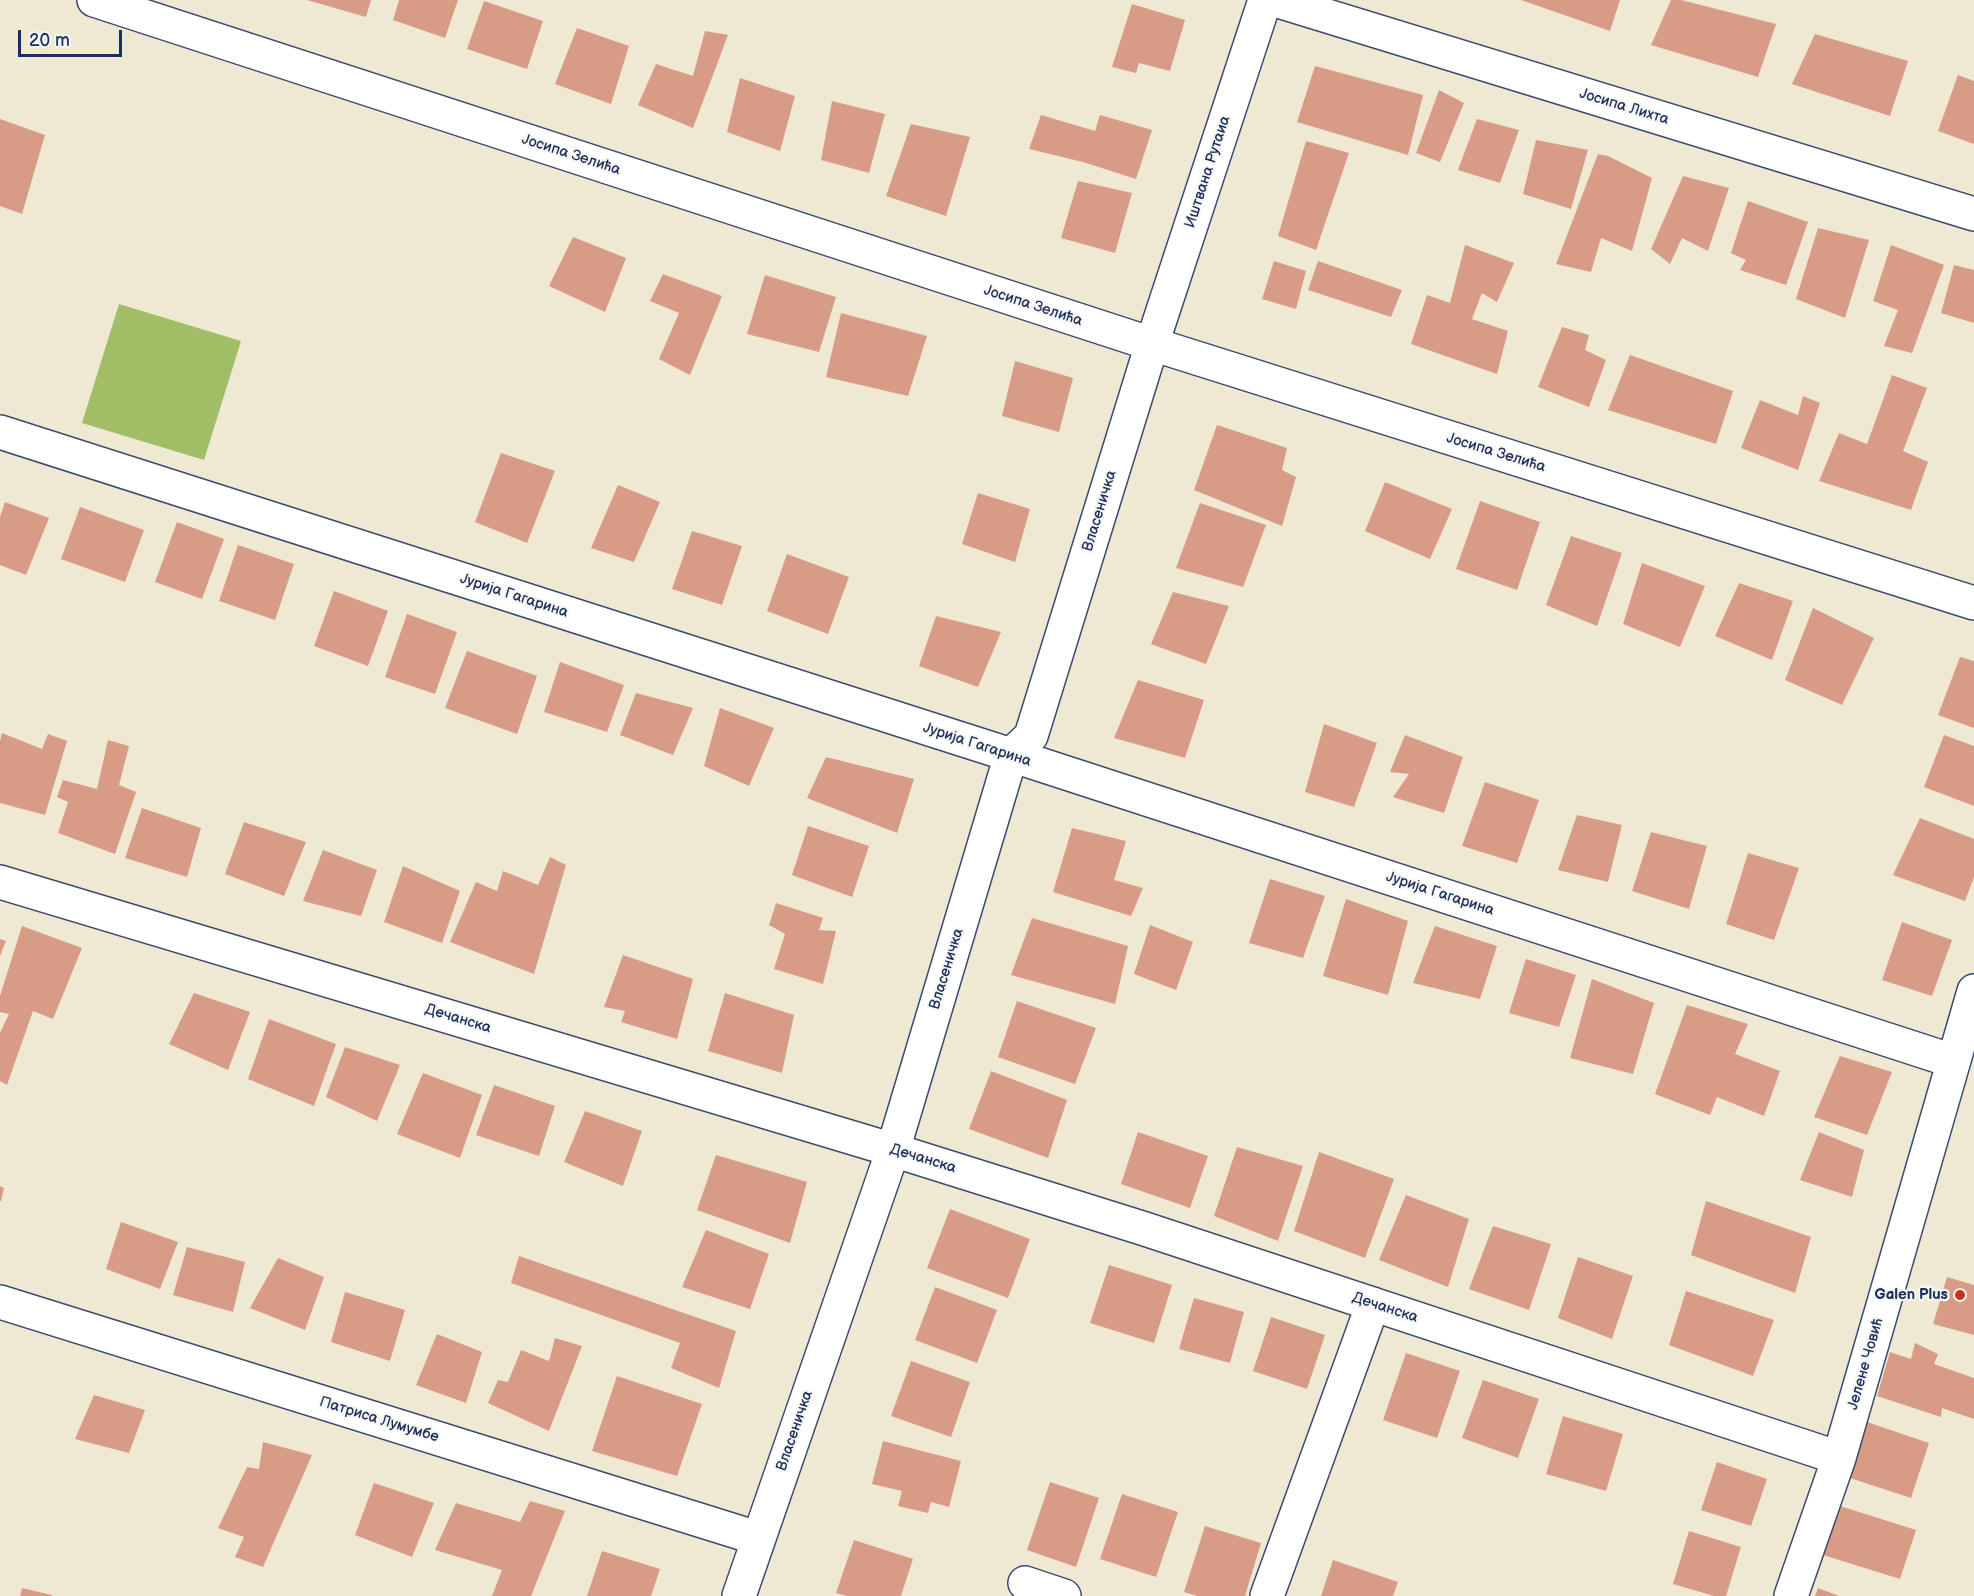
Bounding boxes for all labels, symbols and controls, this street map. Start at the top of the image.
scale bar [21,18,124,56]
text: 20 m [29,30,70,51]
street label: Јосипа Лихта [1577,85,1671,129]
street label: Иштвана Рутаиа [1181,114,1235,230]
street label: Јосипа Зелића [519,131,623,179]
street label: Јосипа Зелића [981,282,1085,330]
street label: Јосипа Зелића [1444,429,1548,477]
street label: Власеничка [1079,468,1121,554]
street label: Јурија Гагарина [458,570,570,622]
street label: Јурија Гагарина [921,719,1033,771]
street label: Јурија Гагарина [1384,868,1496,920]
street label: Власеничка [926,926,968,1012]
street label: Дечанска [423,1000,493,1038]
street label: Дечанска [888,1140,958,1178]
place label: Galen Plus [1875,1286,1948,1304]
marker: Galen Plus [1953,1288,1967,1302]
street label: Дечанска [1350,1289,1420,1327]
street label: Јелене Човић [1844,1316,1888,1412]
street label: Власеничка [773,1388,817,1474]
street label: Патриса Лумумбе [317,1393,441,1447]

